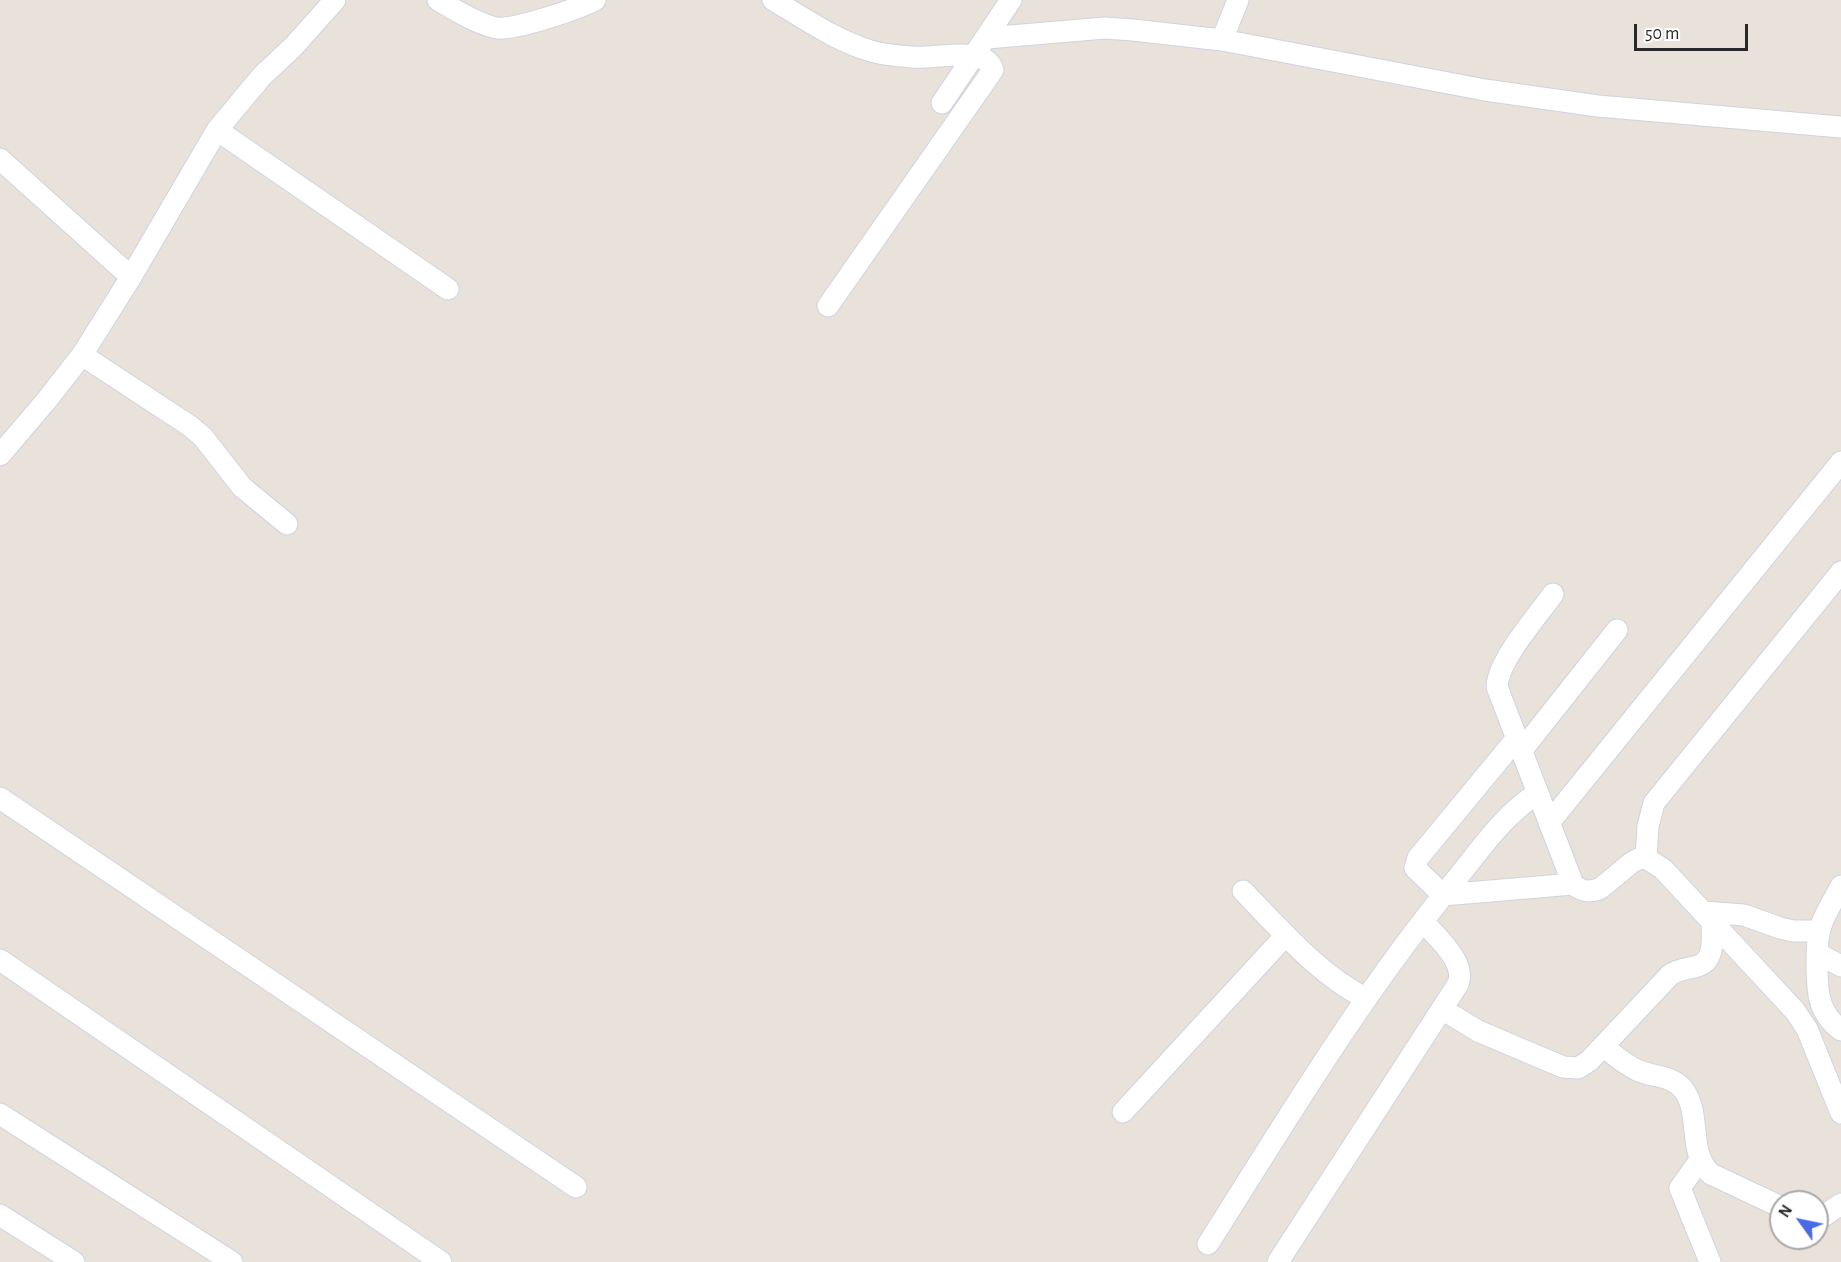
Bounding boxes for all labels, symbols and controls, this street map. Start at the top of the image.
scale bar [1637,12,1751,50]
text: 50 m [1645,25,1679,43]
north arrow [1769,1190,1829,1250]
text: N [1776,1202,1795,1220]

